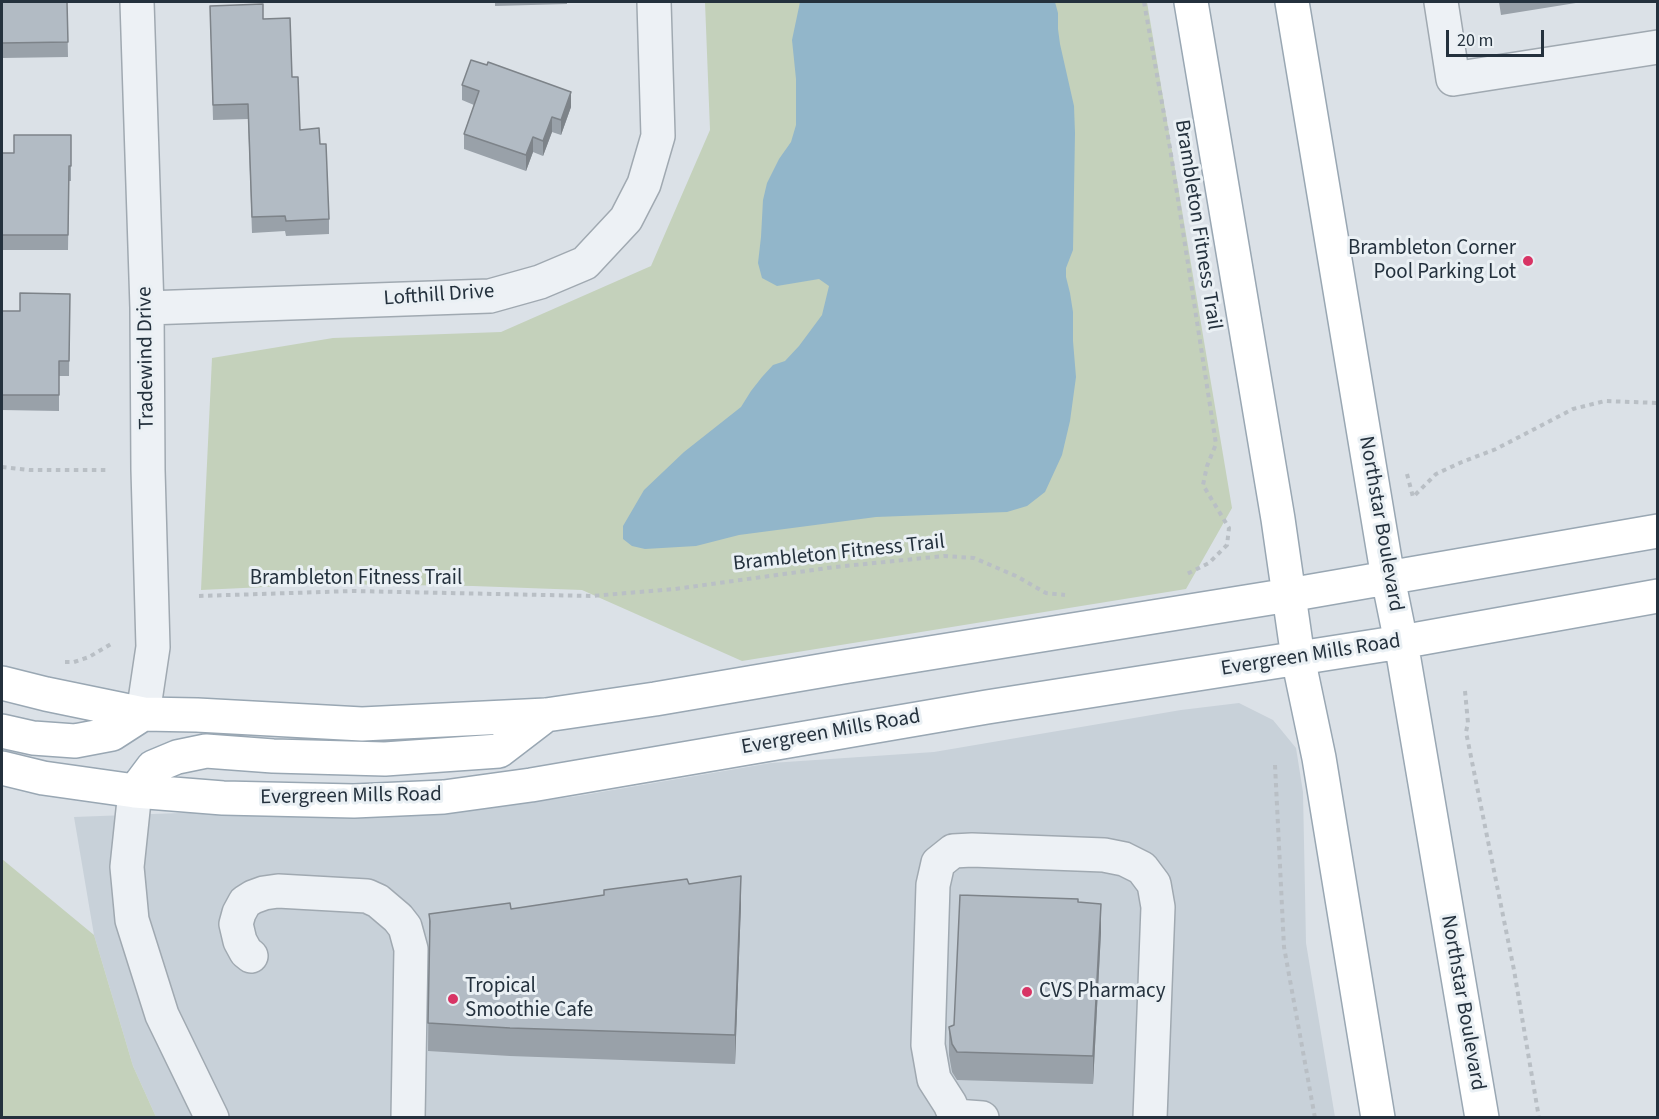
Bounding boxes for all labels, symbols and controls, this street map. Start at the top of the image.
scale bar [1449,18,1546,56]
text: 20 m [1457,28,1493,53]
street label: Brambleton Fitness Trail [1168,118,1226,332]
place label: Brambleton Corner Pool Parking Lot [1348,236,1516,286]
marker: Brambleton Corner Pool Parking Lot [1521,254,1535,268]
street label: Lofthill Drive [383,280,495,312]
street label: Tradewind Drive [133,286,161,430]
street label: Northstar Boulevard [1352,434,1408,614]
street label: Brambleton Fitness Trail [732,530,946,578]
street label: Brambleton Fitness Trail [250,566,462,592]
street label: Evergreen Mills Road [1219,629,1403,683]
street label: Evergreen Mills Road [739,705,923,761]
street label: Evergreen Mills Road [260,783,442,811]
street label: Northstar Boulevard [1434,913,1490,1093]
place label: Tropical Smoothie Cafe [465,974,593,1024]
place label: CVS Pharmacy [1039,979,1166,1005]
marker: CVS Pharmacy [1020,985,1034,999]
marker: Tropical Smoothie Cafe [446,992,460,1006]

